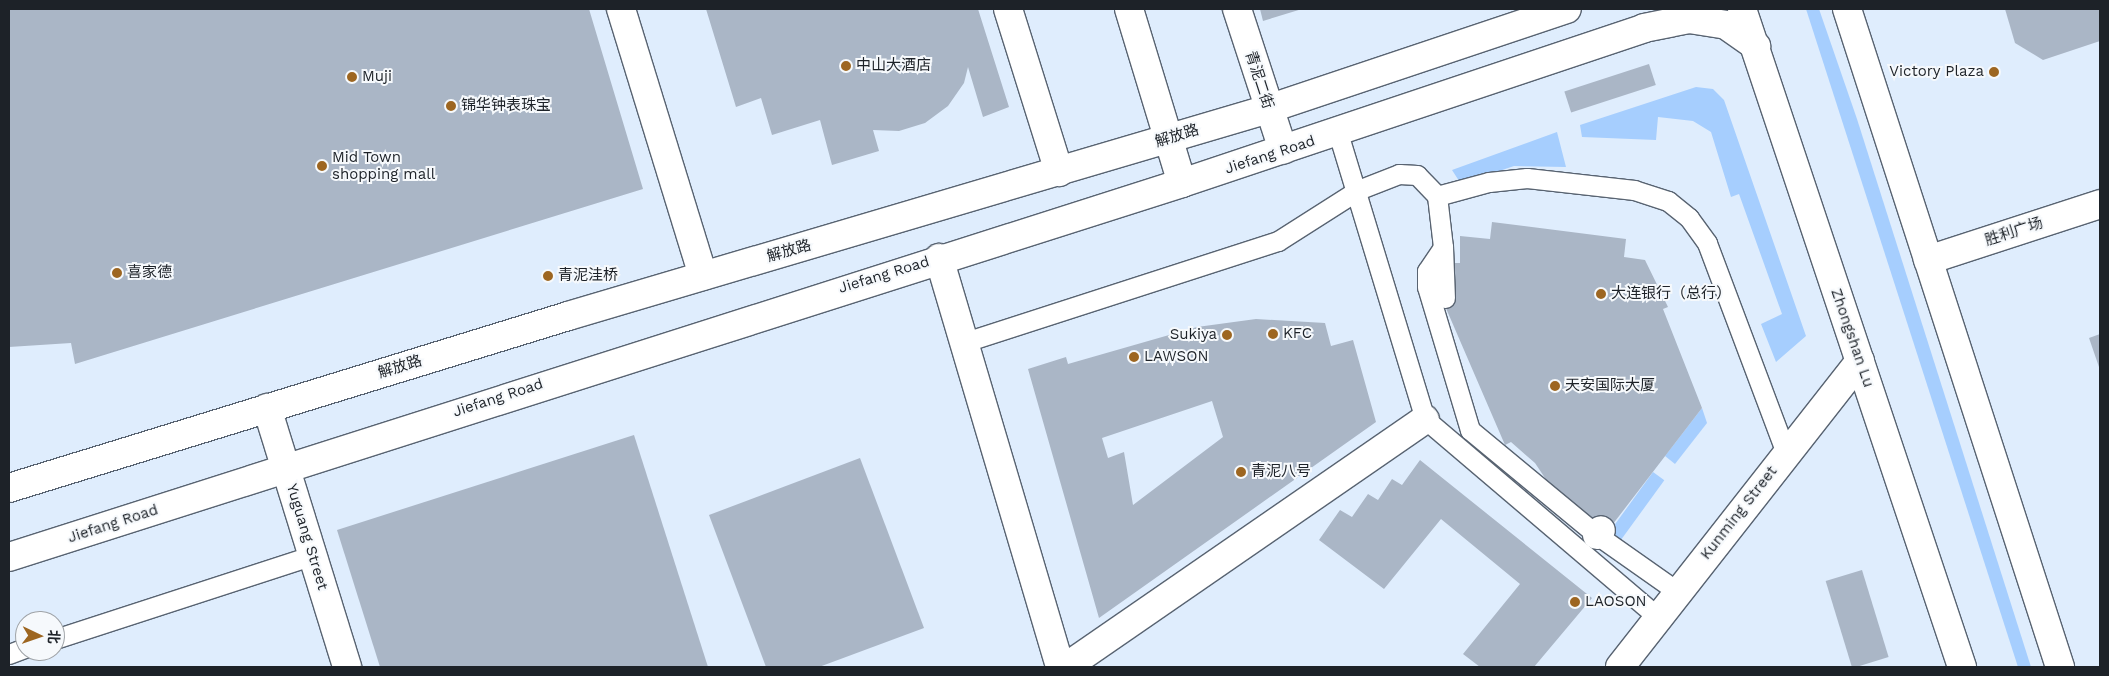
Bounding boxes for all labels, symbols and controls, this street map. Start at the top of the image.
street label: 青泥二街 [1241,49,1277,111]
place label: 中山大酒店 [856,57,931,75]
marker: 中山大酒店 [840,60,852,72]
place label: Victory Plaza [1889,63,1984,81]
marker: Victory Plaza [1988,66,2000,78]
place label: Muji [362,68,392,86]
marker: Muji [346,71,358,83]
place label: 锦华钟表珠宝 [461,97,551,115]
marker: 锦华钟表珠宝 [445,100,457,112]
street label: 解放路 [1153,121,1201,151]
street label: Jiefang Road [1223,132,1317,178]
place label: Mid Town shopping mall [332,148,435,183]
marker: Mid Town shopping mall [316,160,328,172]
street label: 胜利广场 [1983,214,2045,250]
street label: 解放路 [765,236,813,266]
street label: Jiefang Road [836,253,932,297]
place label: 喜家德 [127,264,172,282]
marker: 喜家德 [111,267,123,279]
place label: 青泥洼桥 [558,267,618,285]
marker: 青泥洼桥 [542,270,554,282]
place label: 大连银行（总行） [1611,285,1731,303]
street label: Zhongshan Lu [1827,286,1877,390]
marker: 大连银行（总行） [1595,288,1607,300]
place label: KFC [1283,325,1312,343]
place label: Sukiya [1170,326,1217,344]
marker: KFC [1267,328,1279,340]
marker: Sukiya [1221,329,1233,341]
place label: LAWSON [1144,348,1208,366]
marker: LAWSON [1128,351,1140,363]
street label: 解放路 [376,352,424,382]
street label: Jiefang Road [451,375,545,421]
place label: 天安国际大厦 [1565,377,1655,395]
marker: 天安国际大厦 [1549,380,1561,392]
place label: 青泥八号 [1251,463,1311,481]
street label: Kunming Street [1697,463,1781,563]
marker: 青泥八号 [1235,466,1247,478]
street label: Yuguang Street [282,482,332,592]
street label: Jiefang Road [66,501,160,547]
place label: LAOSON [1585,593,1647,611]
marker: LAOSON [1569,596,1581,608]
north arrow [15,611,65,661]
text: 北 [46,629,62,644]

